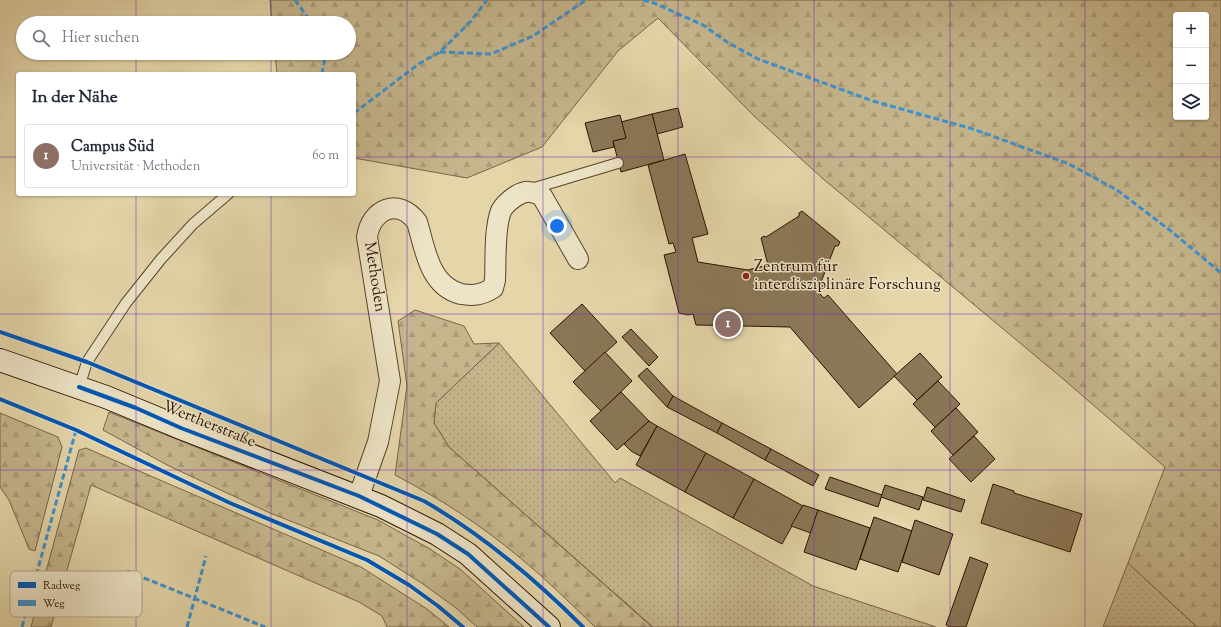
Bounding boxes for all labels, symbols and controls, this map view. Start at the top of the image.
map controls [1173,12,1209,120]
button: + [1173,12,1209,48]
search box [16,16,356,60]
icon: search [30,27,52,49]
text: Hier suchen [62,28,140,49]
button: − [1173,48,1209,84]
button: layers [1173,84,1209,120]
text: In der Nähe [32,86,118,110]
text: Campus Süd [71,137,154,158]
text: 1 [44,147,48,165]
text: 60 m [312,147,339,165]
text: Universität · Methoden [71,158,200,176]
your location [547,216,567,236]
street label: Methoden [357,240,391,314]
place label: Zentrum für interdisziplinäre Forschung [754,256,941,297]
marker: Zentrum für interdisziplinäre Forschung [741,271,751,281]
pin: 1 [715,309,741,339]
street label: Wertherstraße [159,396,259,454]
legend [10,571,142,617]
text: Radweg [43,578,81,594]
text: Weg [43,596,65,612]

